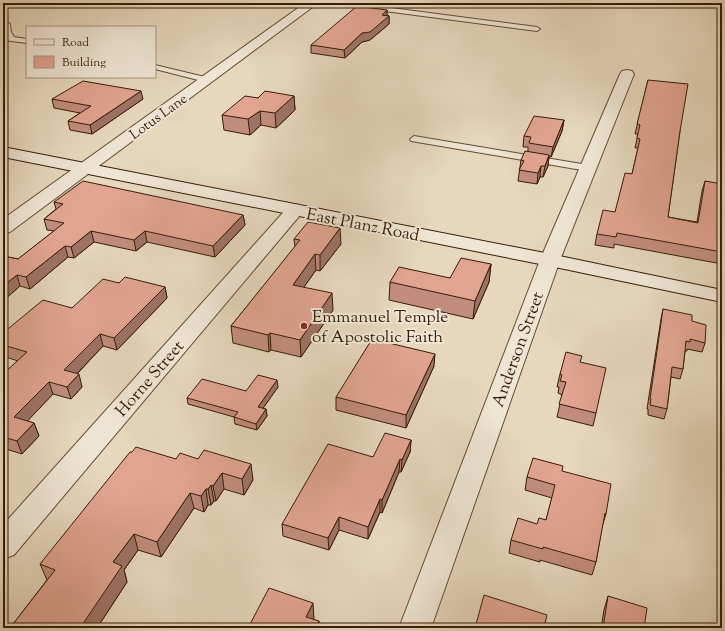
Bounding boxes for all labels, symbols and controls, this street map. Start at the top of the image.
legend [26,26,156,78]
text: Road [62,34,89,52]
text: Building [62,54,106,72]
street label: Lotus Lane [126,90,192,145]
street label: East Planz Road [304,203,422,249]
street label: Anderson Street [487,289,551,411]
place label: Emmanuel Temple of Apostolic Faith [312,306,448,350]
marker: Emmanuel Temple of Apostolic Faith [299,321,309,331]
street label: Horne Street [110,336,191,423]

